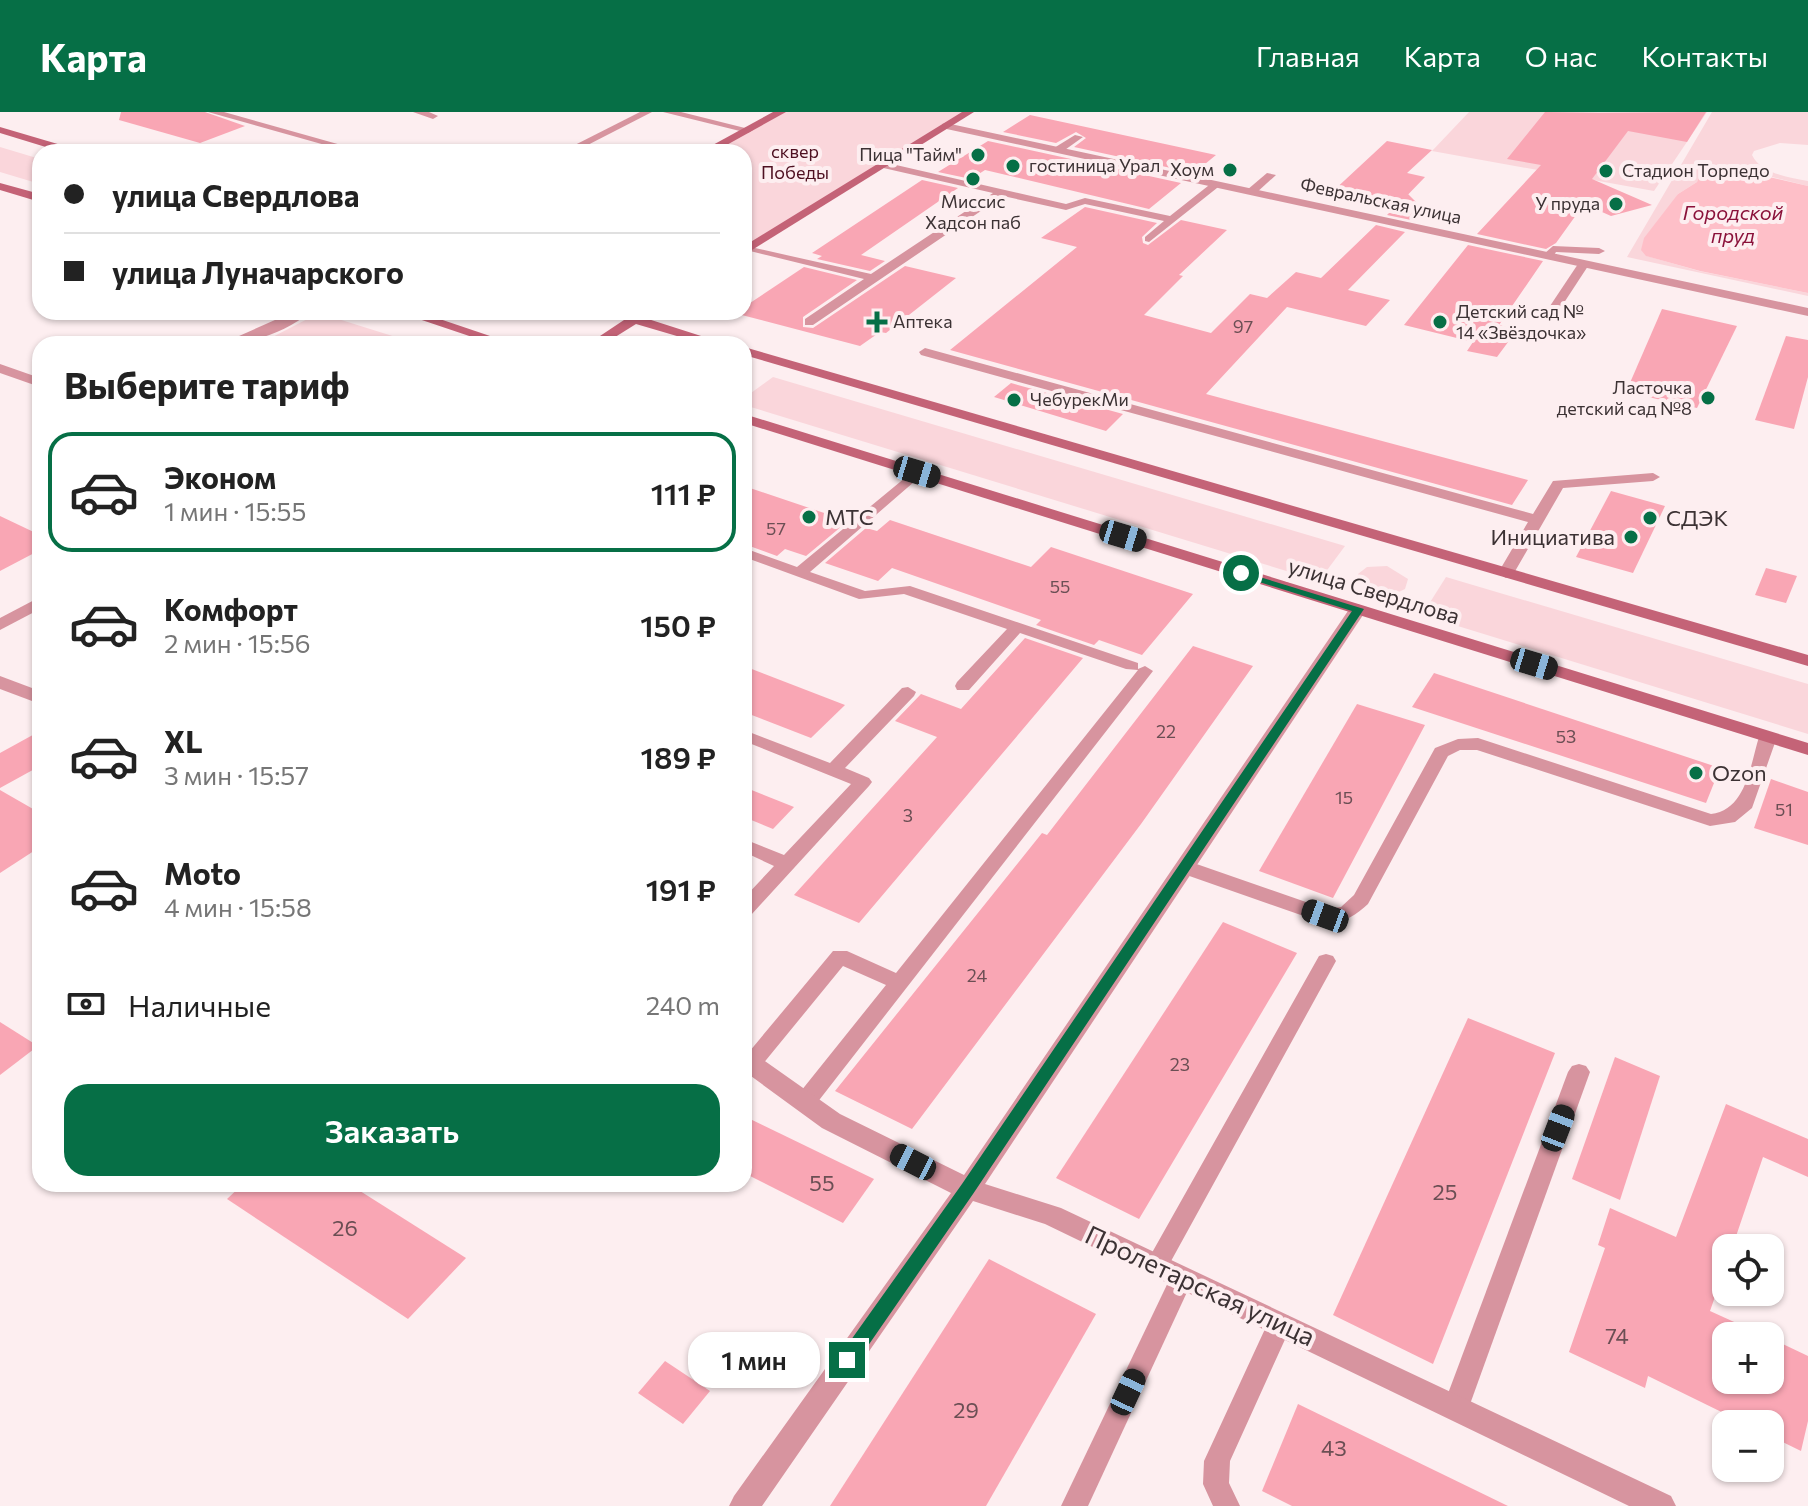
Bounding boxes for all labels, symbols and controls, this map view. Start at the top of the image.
text: Карта [40,33,147,80]
text: Главная [1256,39,1360,73]
text: Карта [1404,39,1481,73]
text: О нас [1525,39,1597,73]
text: Контакты [1641,39,1768,73]
park label: сквер Победы [761,140,829,183]
place label: Пица "Тайм" [859,143,962,165]
marker: Пица "Тайм" [969,146,987,164]
place label: гостиница Урал [1029,154,1160,176]
marker: гостиница Урал [1004,157,1022,175]
place label: Хоум [1170,158,1214,180]
place label: Стадион Торпедо [1622,159,1770,181]
marker: Хоум [1221,161,1239,179]
marker: Стадион Торпедо [1597,162,1615,180]
marker: Миссис Хадсон паб [964,170,982,188]
street label: Февральская улица [1299,172,1464,228]
text: улица Свердлова [112,176,359,213]
place label: Миссис Хадсон паб [925,190,1021,233]
place label: У пруда [1535,192,1600,214]
marker: У пруда [1607,195,1625,213]
water label: Городской пруд [1683,200,1784,247]
text: улица Луначарского [112,253,404,290]
place label: Детский сад № 14 «Звёздочка» [1456,300,1586,343]
place label: Аптека [893,310,952,332]
marker: Аптека [868,313,886,331]
marker: Детский сад № 14 «Звёздочка» [1431,313,1449,331]
house number: 97 [1233,315,1253,337]
text: Выберите тариф [64,362,349,406]
place label: Ласточка детский сад №8 [1557,376,1692,419]
place label: ЧебурекМи [1030,388,1129,410]
marker: Ласточка детский сад №8 [1699,389,1717,407]
marker: ЧебурекМи [1005,391,1023,409]
car [891,454,943,490]
icon: car [68,456,140,528]
text: Эконом [164,458,276,495]
text: 111 ₽ [651,474,716,511]
text: 1 мин · 15:55 [164,495,306,526]
place label: МТС [825,503,874,530]
place label: СДЭК [1666,504,1728,531]
marker: МТС [800,508,818,526]
marker: СДЭК [1641,509,1659,527]
house number: 57 [766,517,786,539]
car [1097,518,1149,554]
place label: Инициатива [1490,523,1615,550]
marker: Инициатива [1622,528,1640,546]
street label: улица Свердлова [1285,552,1463,629]
route start [1223,555,1259,591]
house number: 55 [1050,575,1070,597]
icon: car [68,588,140,660]
text: Комфорт [164,590,298,627]
text: 150 ₽ [640,606,716,643]
text: 2 мин · 15:56 [164,627,311,658]
car [1508,646,1560,682]
icon: car [68,720,140,792]
house number: 22 [1156,720,1176,742]
text: XL [164,722,203,759]
house number: 53 [1556,725,1576,747]
text: 189 ₽ [641,738,716,775]
text: 3 мин · 15:57 [164,759,309,790]
place label: Ozon [1712,759,1767,786]
marker: Ozon [1687,764,1705,782]
house number: 15 [1335,786,1353,808]
house number: 51 [1775,798,1793,820]
house number: 3 [903,804,913,826]
icon: car [68,852,140,924]
text: Moto [164,854,241,891]
text: 191 ₽ [646,870,716,907]
text: 4 мин · 15:58 [164,891,312,922]
car [1298,897,1352,935]
house number: 24 [967,964,987,986]
icon: cash [64,982,108,1026]
text: Наличные [128,986,271,1023]
text: 240 m [646,989,720,1020]
house number: 23 [1170,1053,1190,1075]
button: Заказать [64,1084,720,1176]
car [1538,1101,1578,1155]
car [886,1140,940,1184]
house number: 55 [809,1169,835,1196]
house number: 25 [1433,1178,1457,1205]
house number: 26 [332,1214,358,1241]
street label: Пролетарская улица [1081,1218,1320,1351]
map controls [1712,1234,1784,1482]
button: locate [1712,1234,1784,1306]
house number: 74 [1605,1322,1629,1349]
button: + [1712,1322,1784,1394]
callout: 1 мин [687,1332,819,1388]
route end [829,1342,865,1378]
text: 1 мин [721,1344,787,1375]
car [1107,1365,1149,1419]
house number: 29 [953,1396,979,1423]
button: − [1712,1410,1784,1482]
house number: 43 [1321,1434,1347,1461]

